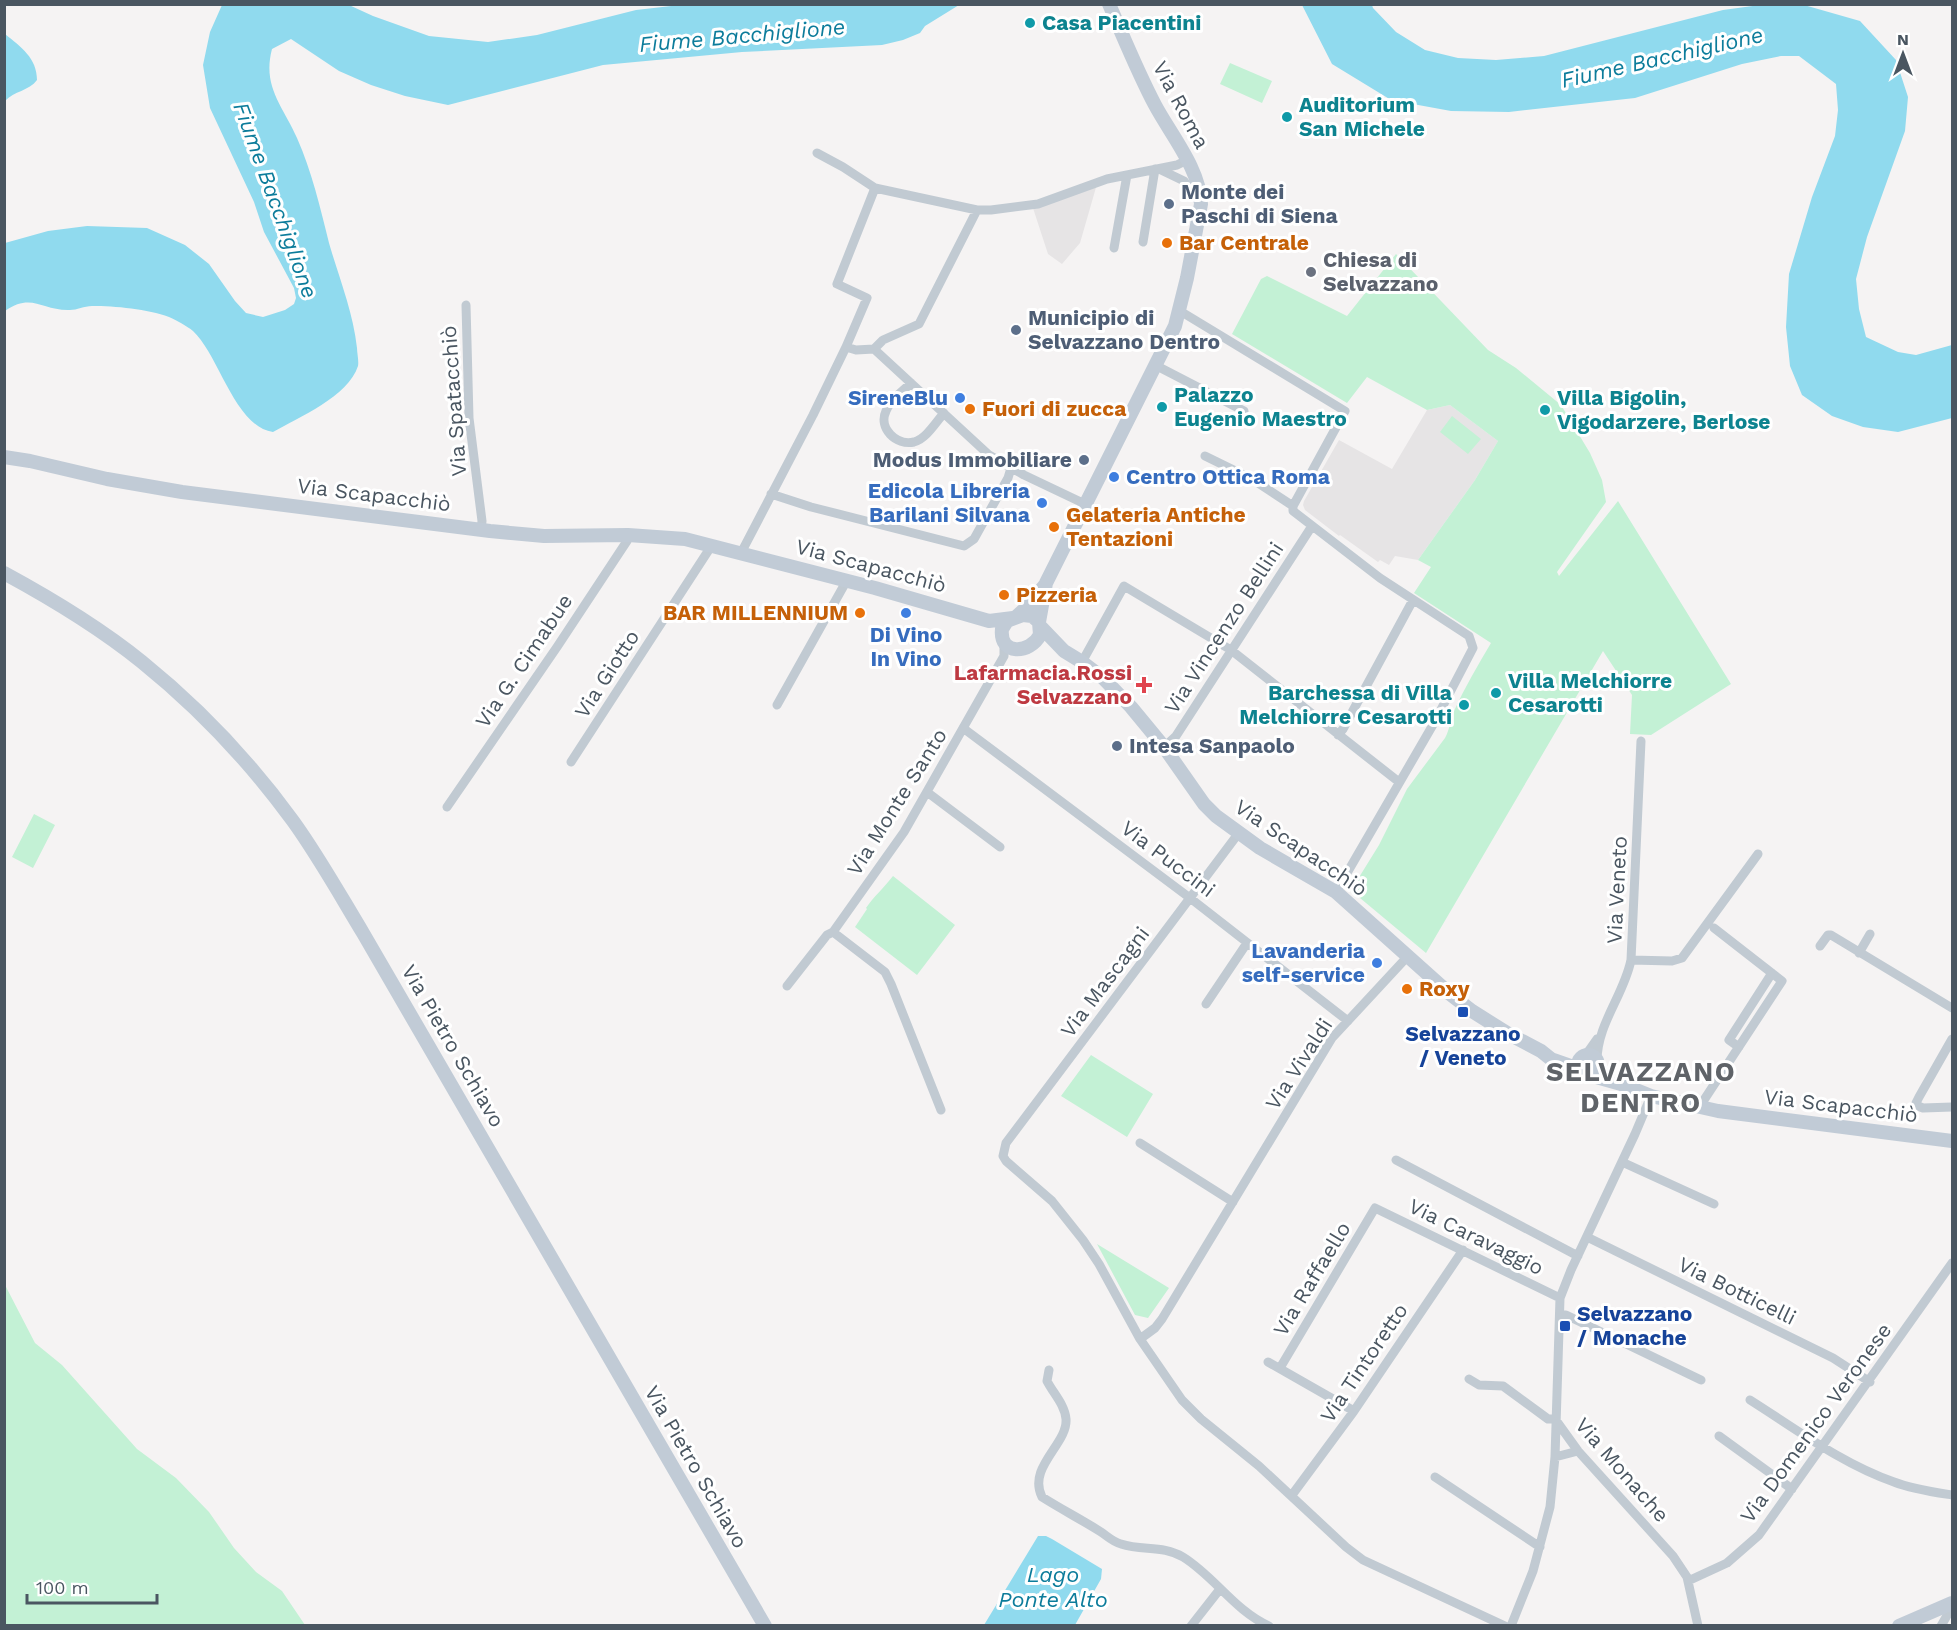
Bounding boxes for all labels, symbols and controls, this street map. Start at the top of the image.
place label: Casa Piacentini [1042,10,1201,35]
water label: Fiume Bacchiglione [638,14,846,57]
marker: Casa Piacentini [1023,16,1037,30]
water label: Fiume Bacchiglione [1559,22,1766,93]
north arrow [1873,24,1933,84]
text: N [1897,30,1909,49]
street label: Via Roma [1148,57,1215,153]
place label: Auditorium San Michele [1299,92,1425,141]
water label: Fiume Bacchiglione [228,99,323,302]
marker: Auditorium San Michele [1280,110,1294,124]
place label: Monte dei Paschi di Siena [1181,179,1338,228]
marker: Monte dei Paschi di Siena [1162,197,1176,211]
place label: Bar Centrale [1179,230,1309,255]
marker: Bar Centrale [1160,236,1174,250]
place label: Chiesa di Selvazzano [1323,247,1438,296]
marker: Chiesa di Selvazzano [1304,265,1318,279]
place label: Municipio di Selvazzano Dentro [1028,305,1220,354]
marker: Municipio di Selvazzano Dentro [1009,323,1023,337]
street label: Via Spatacchiò [436,325,471,477]
place label: Palazzo Eugenio Maestro [1174,382,1347,431]
place label: SireneBlu [848,385,948,410]
place label: Villa Bigolin, Vigodarzere, Berlose [1557,385,1771,434]
marker: SireneBlu [953,391,967,405]
place label: Fuori di zucca [982,396,1127,421]
marker: Palazzo Eugenio Maestro [1155,400,1169,414]
marker: Fuori di zucca [963,402,977,416]
marker: Villa Bigolin, Vigodarzere, Berlose [1538,403,1552,417]
place label: Modus Immobiliare [873,447,1072,472]
marker: Modus Immobiliare [1077,453,1091,467]
place label: Centro Ottica Roma [1126,464,1331,489]
marker: Centro Ottica Roma [1107,470,1121,484]
street label: Via Scapacchiò [296,473,452,516]
place label: Edicola Libreria Barilani Silvana [868,478,1031,527]
marker: Edicola Libreria Barilani Silvana [1035,496,1049,510]
place label: Gelateria Antiche Tentazioni [1066,502,1246,551]
marker: Gelateria Antiche Tentazioni [1047,520,1061,534]
street label: Via Scapacchiò [793,533,949,598]
street label: Via Vincenzo Bellini [1159,537,1288,718]
place label: Pizzeria [1016,582,1098,607]
marker: Pizzeria [997,588,1011,602]
street label: Via G. Cimabue [470,589,578,732]
place label: BAR MILLENNIUM [663,600,848,625]
marker: BAR MILLENNIUM [853,606,867,620]
marker: Di Vino In Vino [899,606,913,620]
place label: Di Vino In Vino [870,622,942,671]
street label: Via Giotto [569,625,644,722]
place label: Lafarmacia.Rossi Selvazzano [954,660,1132,709]
place label: Villa Melchiorre Cesarotti [1508,668,1672,717]
marker: Lafarmacia.Rossi Selvazzano [1137,678,1151,692]
place label: Barchessa di Villa Melchiorre Cesarotti [1239,680,1453,729]
marker: Villa Melchiorre Cesarotti [1489,686,1503,700]
marker: Barchessa di Villa Melchiorre Cesarotti [1457,698,1471,712]
street label: Via Monte Santo [841,724,952,880]
place label: Intesa Sanpaolo [1129,733,1295,758]
marker: Intesa Sanpaolo [1110,739,1124,753]
street label: Via Scapacchiò [1230,794,1372,901]
street label: Via Puccini [1116,815,1220,902]
street label: Via Veneto [1601,835,1632,945]
street label: Via Mascagni [1055,921,1154,1042]
place label: Lavanderia self-service [1242,938,1366,987]
marker: Lavanderia self-service [1370,956,1384,970]
street label: Via Pietro Schiavo [397,960,510,1132]
place label: Roxy [1419,976,1470,1001]
marker: Roxy [1400,982,1414,996]
marker: Selvazzano / Veneto [1456,1005,1470,1019]
street label: Via Vivaldi [1260,1013,1337,1114]
place label: Selvazzano / Veneto [1405,1021,1521,1070]
district label: SELVAZZANO DENTRO [1546,1056,1736,1119]
street label: Via Scapacchiò [1763,1084,1919,1127]
street label: Via Caravaggio [1405,1193,1548,1280]
street label: Via Raffaello [1268,1217,1355,1340]
street label: Via Botticelli [1674,1251,1800,1330]
street label: Via Tintoretto [1315,1298,1413,1427]
place label: Selvazzano / Monache [1577,1301,1692,1350]
street label: Via Domenico Veronese [1735,1318,1897,1528]
marker: Selvazzano / Monache [1558,1319,1572,1333]
street label: Via Pietro Schiavo [640,1381,753,1553]
street label: Via Monache [1570,1412,1674,1527]
water label: Lago Ponte Alto [998,1562,1108,1612]
scale bar [27,1567,158,1605]
text: 100 m [36,1577,89,1598]

